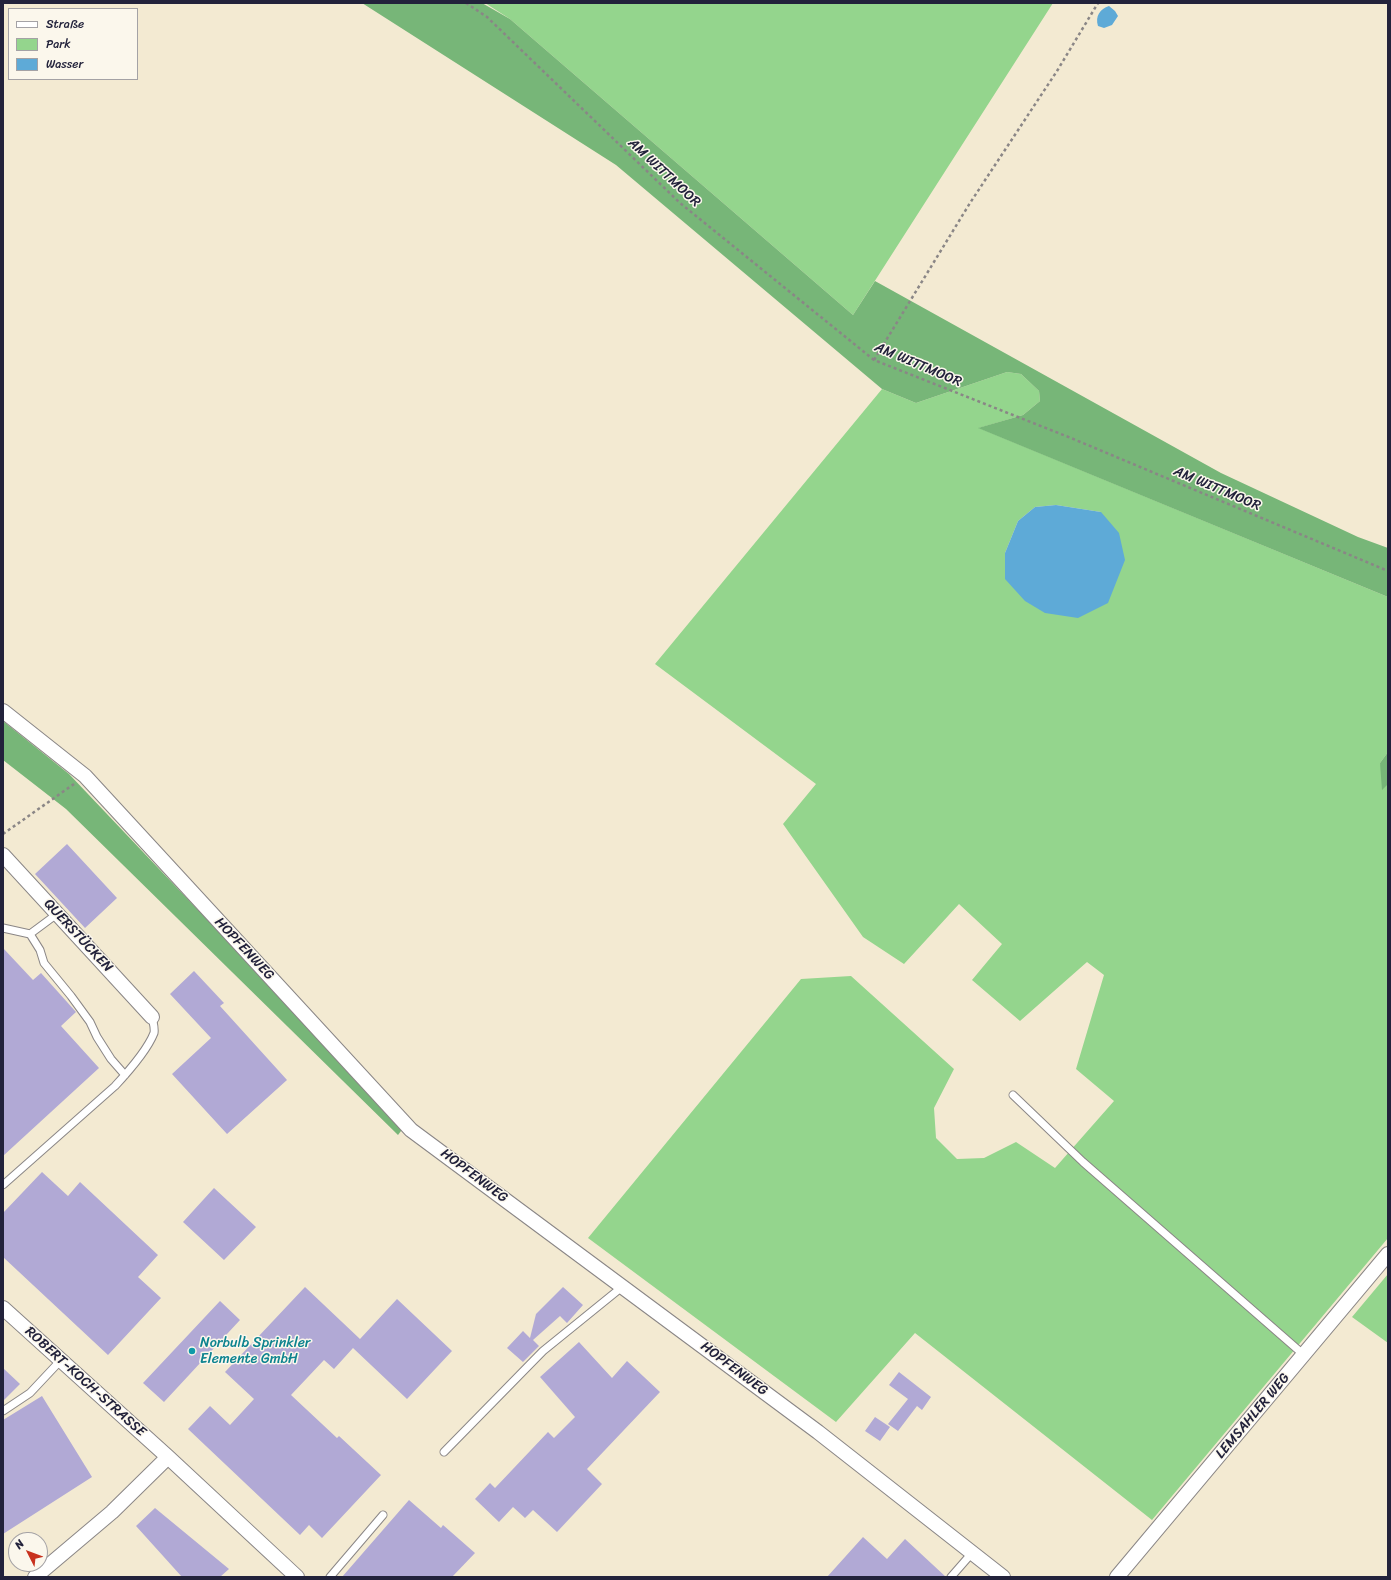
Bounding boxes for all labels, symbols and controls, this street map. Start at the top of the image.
legend [8,8,138,80]
text: Straße [46,13,84,35]
text: Park [46,33,71,55]
text: Wasser [46,53,83,75]
street label: AM WITTMOOR [624,135,704,211]
street label: AM WITTMOOR [872,339,964,391]
street label: AM WITTMOOR [1171,463,1263,515]
street label: QUERSTÜCKEN [40,896,116,976]
street label: HOPFENWEG [211,914,277,984]
street label: HOPFENWEG [437,1145,511,1207]
street label: ROBERT-KOCH-STRASSE [21,1323,149,1441]
place label: Norbulb Sprinkler Elemente GmbH [200,1335,311,1368]
street label: HOPFENWEG [697,1338,771,1400]
marker: Norbulb Sprinkler Elemente GmbH [187,1346,197,1356]
street label: LEMSAHLER WEG [1212,1370,1294,1462]
north arrow [8,1532,48,1572]
text: N [10,1535,29,1553]

